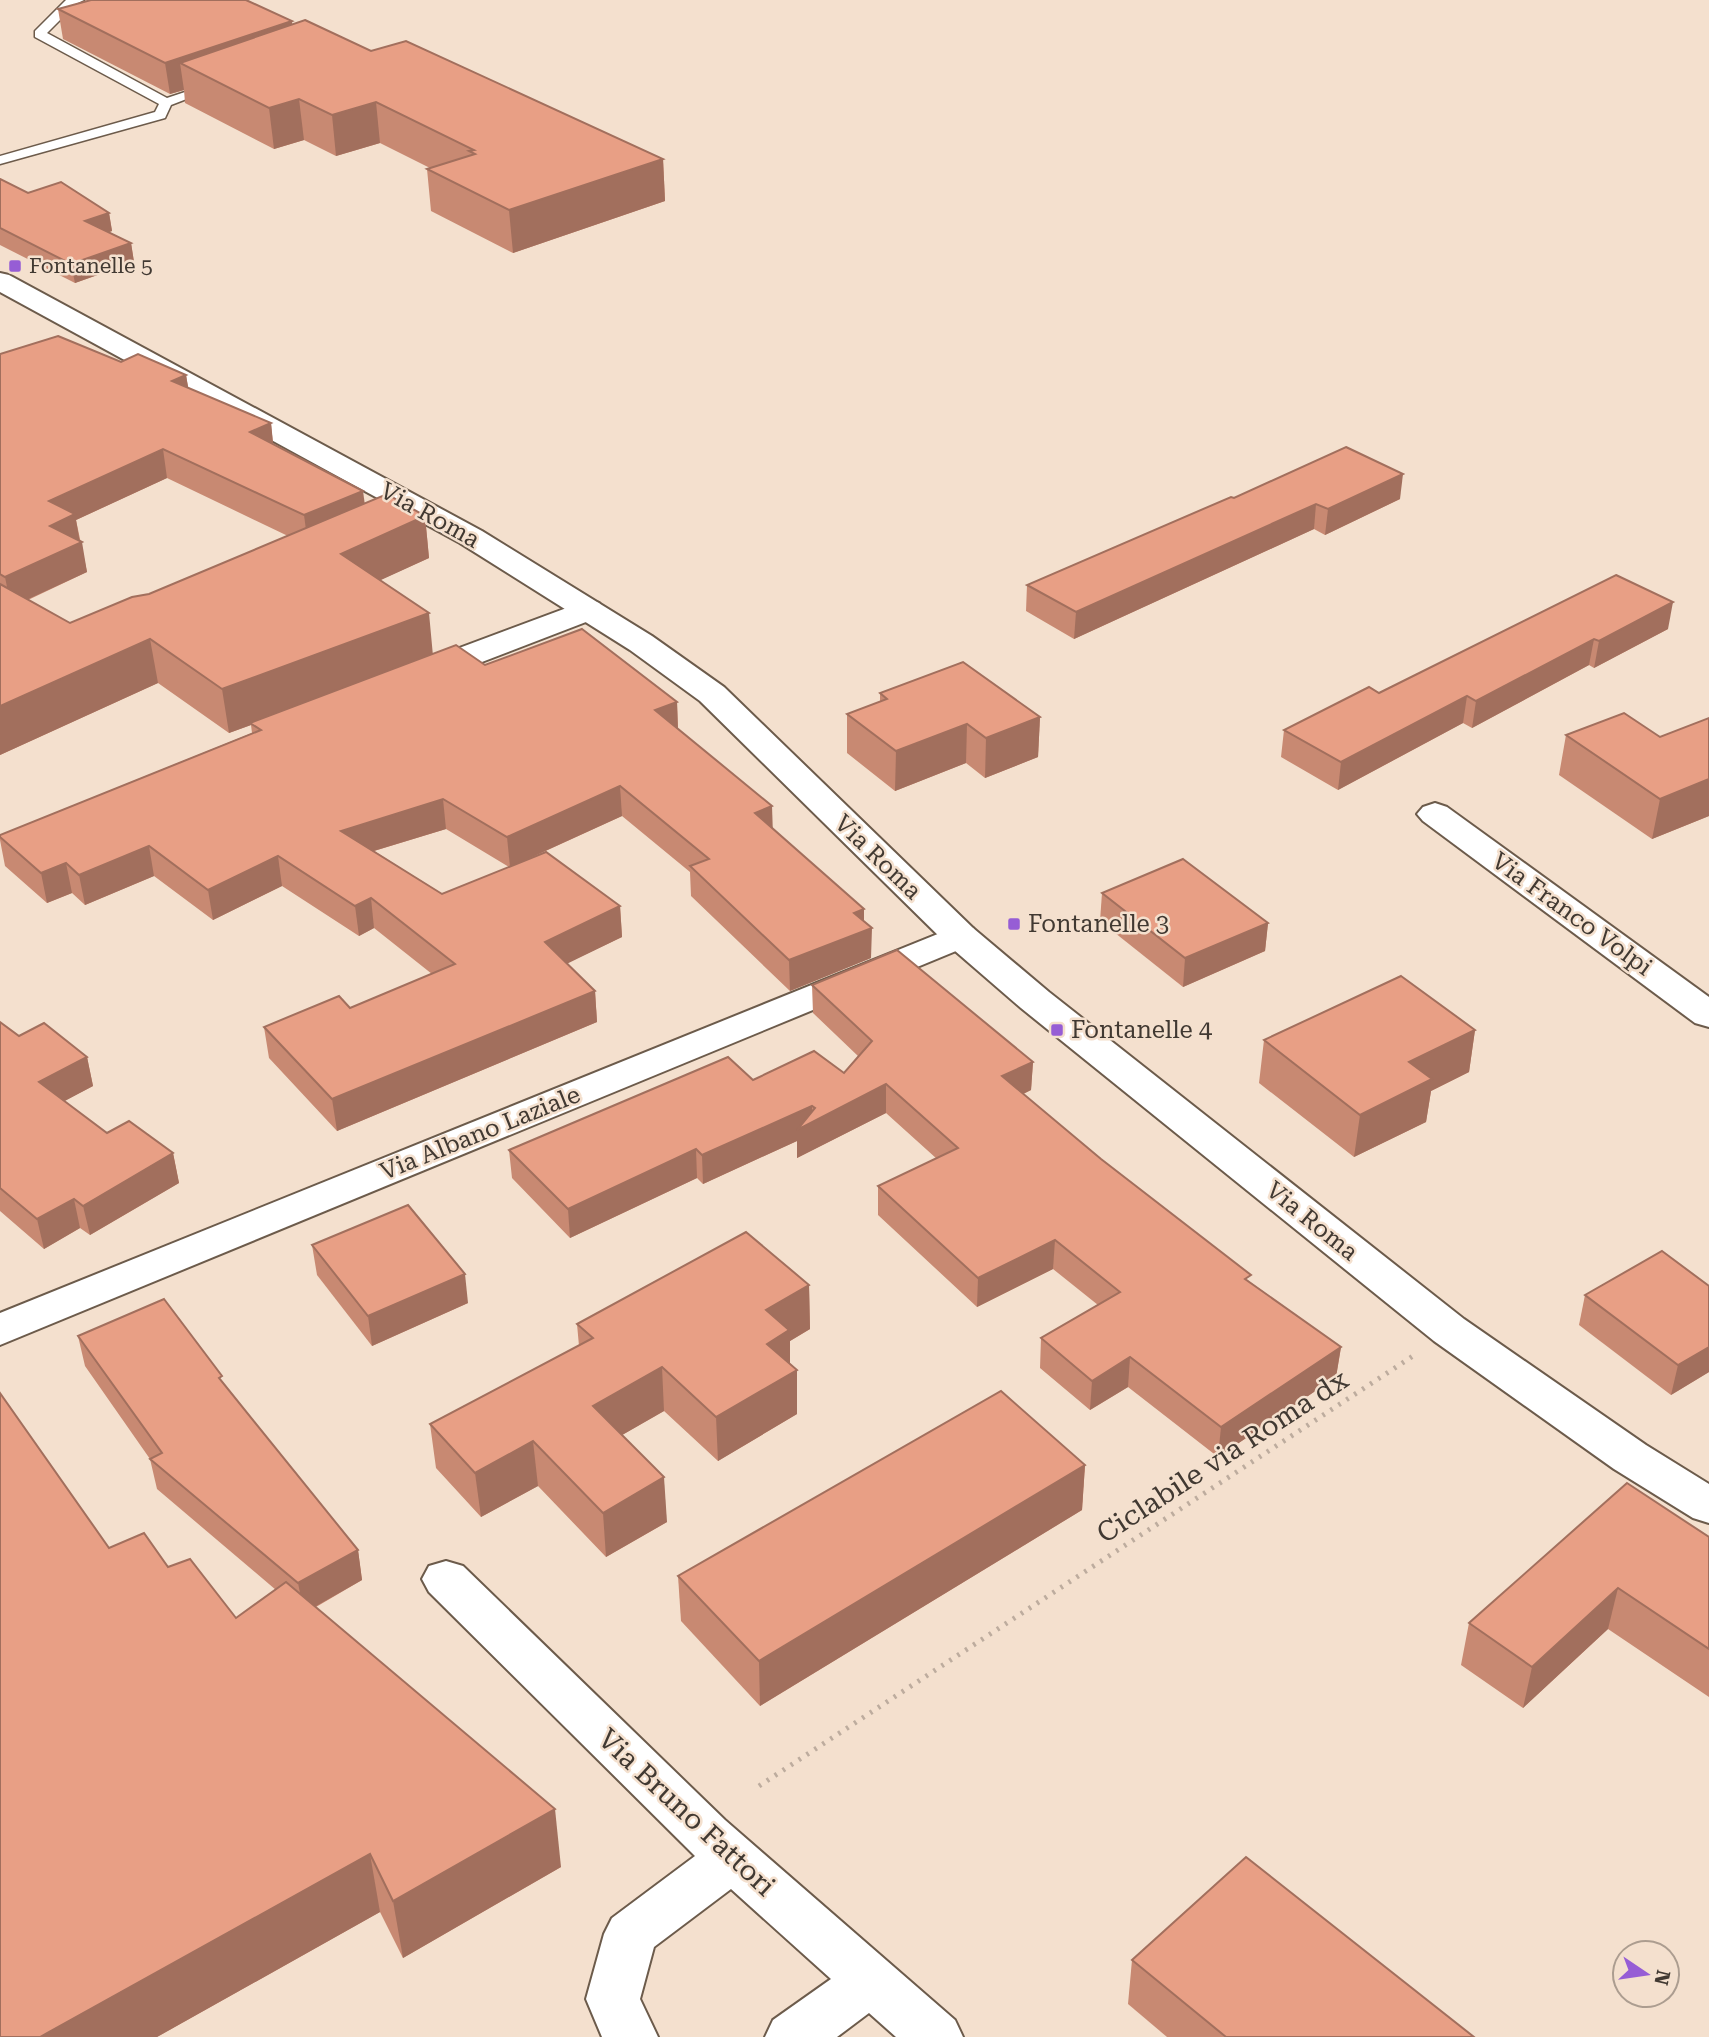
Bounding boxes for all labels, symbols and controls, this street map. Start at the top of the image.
place label: Fontanelle 5 [29,254,153,278]
marker: Fontanelle 5 [7,258,23,274]
street label: Via Roma [375,476,485,554]
street label: Via Roma [829,809,927,905]
street label: Via Franco Volpi [1487,847,1658,982]
place label: Fontanelle 3 [1028,910,1169,938]
marker: Fontanelle 3 [1006,916,1022,932]
place label: Fontanelle 4 [1071,1016,1213,1044]
marker: Fontanelle 4 [1049,1022,1065,1038]
street label: Via Albano Laziale [376,1080,584,1186]
street label: Via Roma [1261,1176,1363,1266]
street label: Ciclabile via Roma dx [1091,1363,1354,1550]
street label: Via Bruno Fattori [591,1722,782,1903]
north arrow [1611,1939,1681,2009]
text: N [1649,1968,1675,1988]

